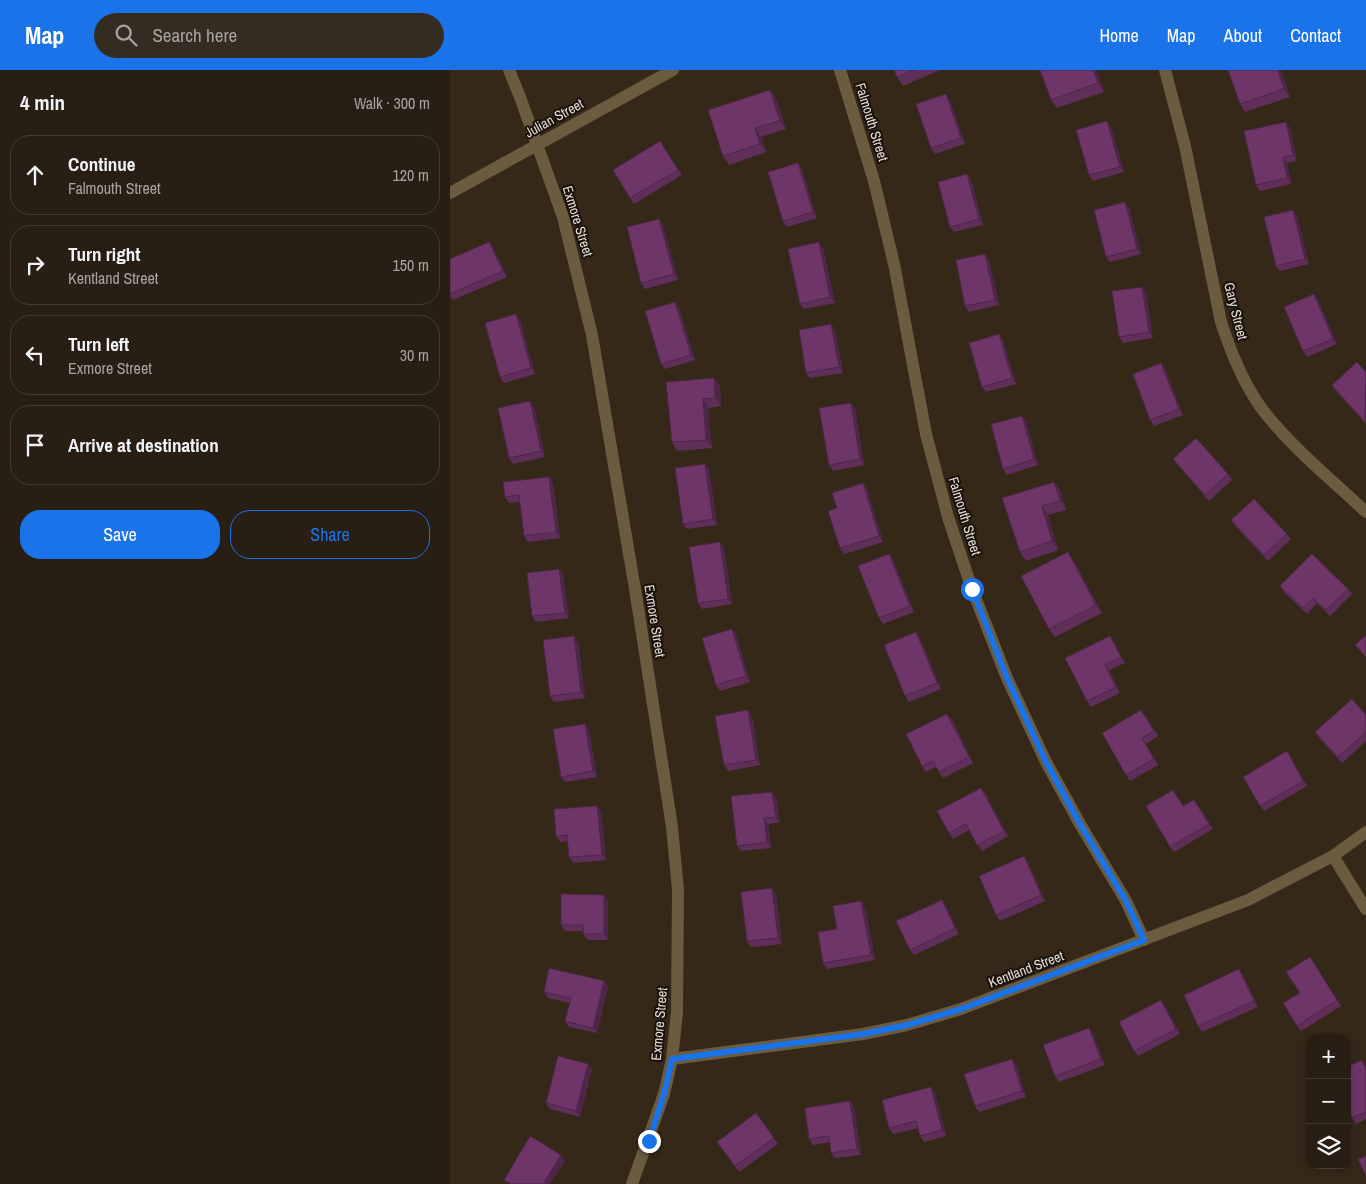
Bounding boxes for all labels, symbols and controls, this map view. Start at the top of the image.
search box [94,13,444,58]
text: Map [25,19,64,51]
icon: search [112,21,140,49]
text: Search here [152,22,237,48]
text: Home [1099,23,1139,48]
text: Map [1167,23,1196,48]
text: About [1224,23,1262,48]
text: Contact [1290,23,1341,48]
street label: Falmouth Street [852,81,892,163]
text: 4 min [20,88,65,117]
text: Walk · 300 m [354,92,430,114]
street label: Julian Street [521,95,587,141]
text: Continue [68,151,136,177]
icon: ahead [21,161,49,189]
text: 120 m [393,164,429,186]
text: Falmouth Street [68,177,161,199]
street label: Exmore Street [559,183,597,259]
text: Turn right [68,241,140,267]
icon: right [21,251,49,279]
text: 150 m [393,254,429,276]
text: Kentland Street [68,267,158,289]
street label: Gary Street [1220,280,1252,342]
text: Turn left [68,331,129,357]
icon: left [21,341,49,369]
text: 30 m [400,344,429,366]
text: Exmore Street [68,357,152,379]
icon: arrive [21,431,49,459]
text: Arrive at destination [68,432,219,458]
street label: Falmouth Street [945,475,985,557]
button: Save [20,510,220,559]
button: Share [230,510,430,559]
route start [961,578,984,601]
street label: Exmore Street [640,583,670,659]
street label: Kentland Street [986,946,1066,992]
street label: Exmore Street [647,987,671,1061]
map controls [1306,1034,1351,1169]
button: + [1306,1034,1351,1079]
button: − [1306,1079,1351,1124]
button: layers [1306,1124,1351,1169]
route end [638,1130,661,1153]

